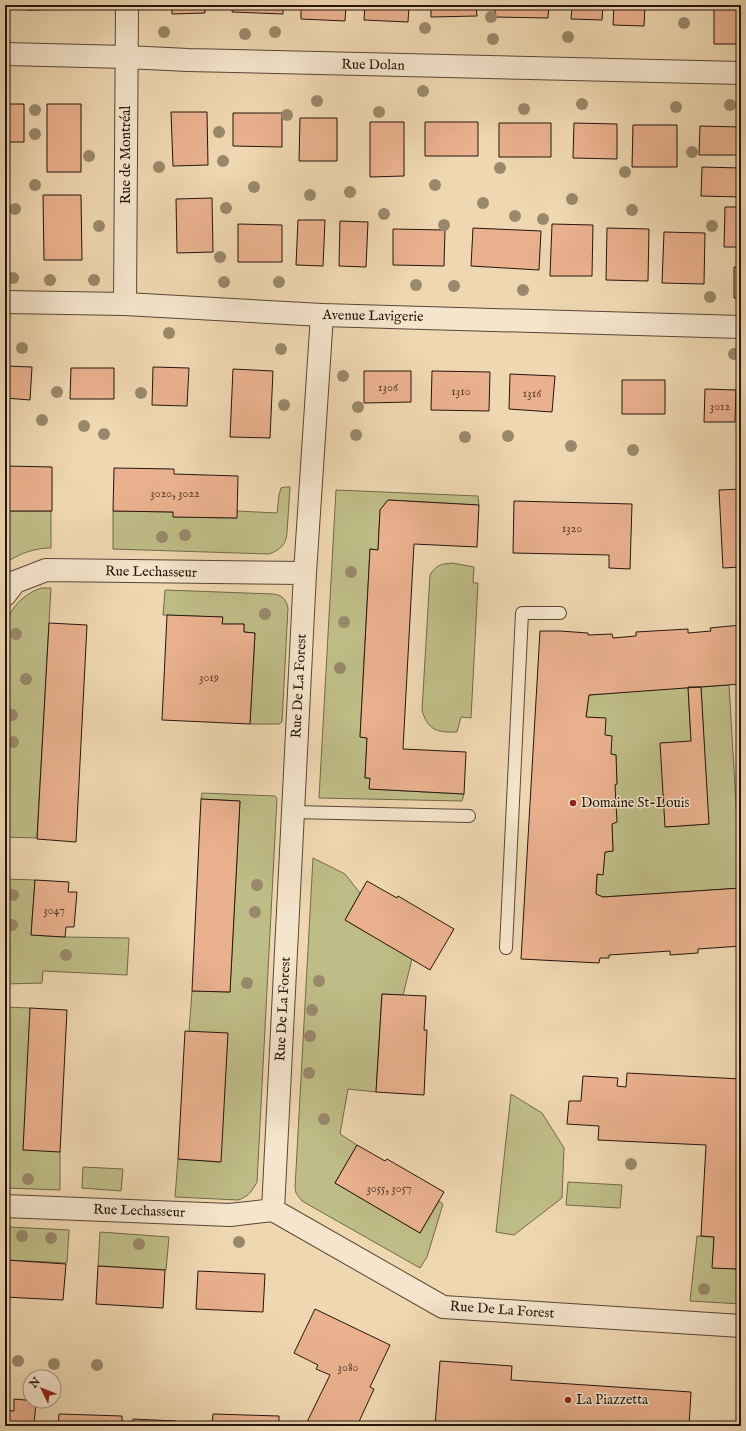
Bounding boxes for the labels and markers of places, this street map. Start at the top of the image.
place label: Domaine St-Louis [581,794,689,812]
marker: Domaine St-Louis [568,798,578,808]
place label: La Piazzetta [576,1391,649,1409]
marker: La Piazzetta [563,1395,573,1405]

